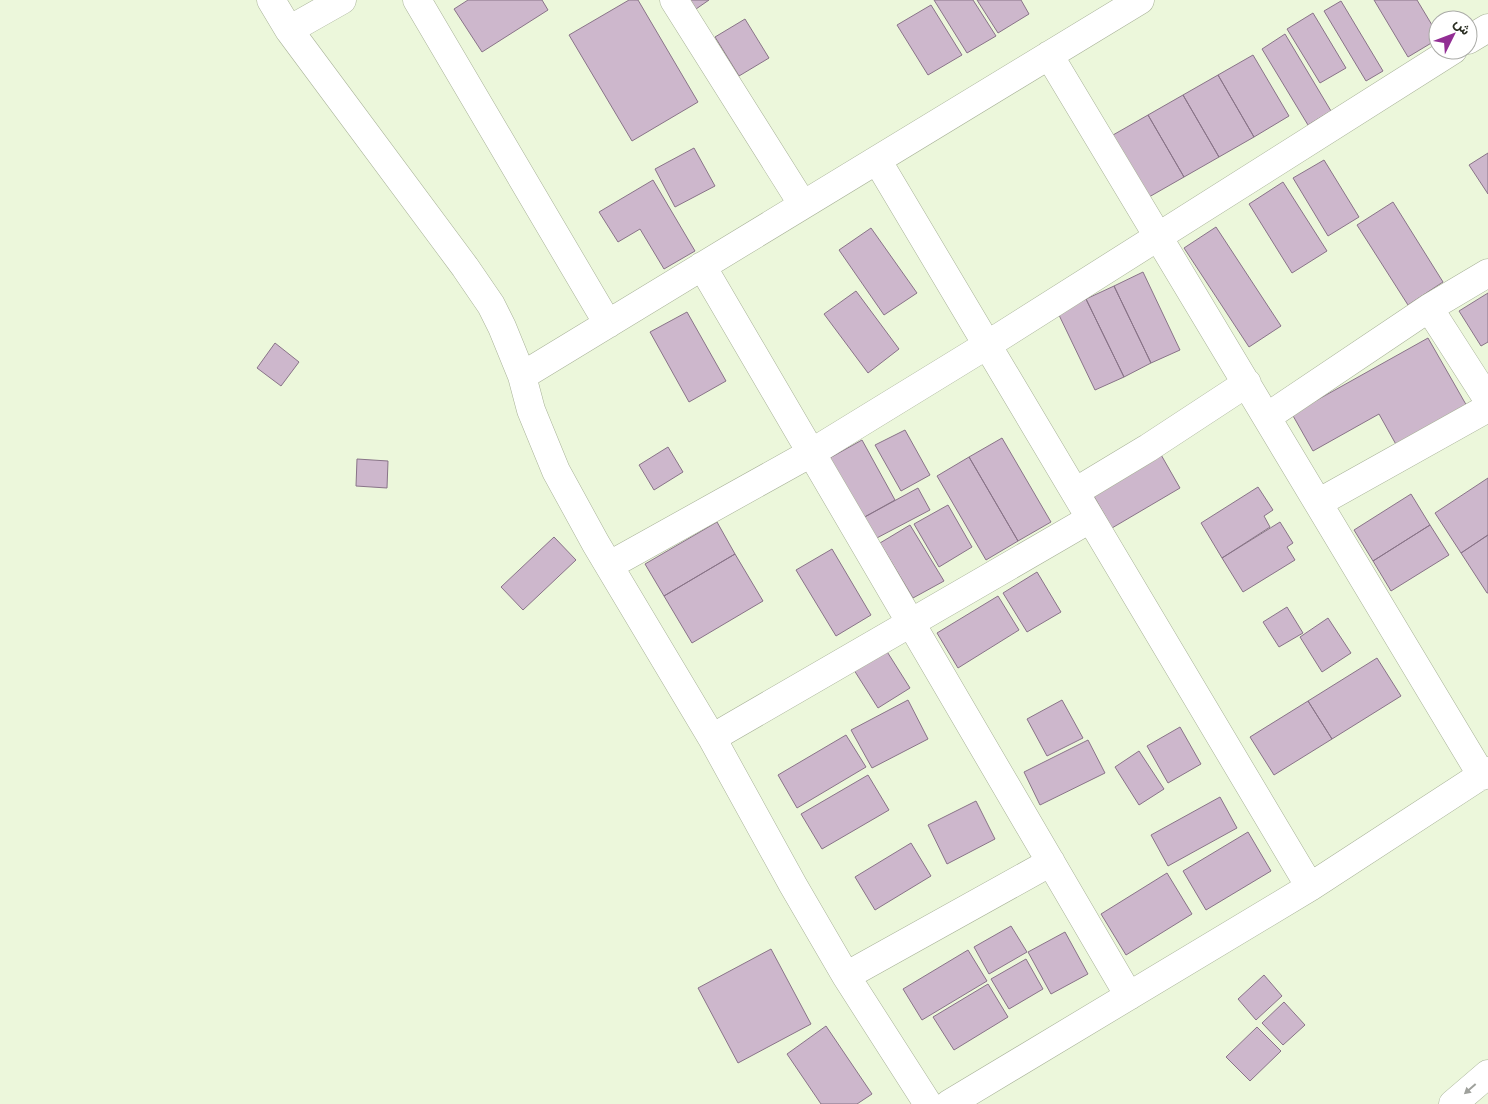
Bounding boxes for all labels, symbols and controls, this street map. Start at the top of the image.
north arrow [1428,10,1478,60]
text: ش [1449,13,1476,40]
one-way arrow [1465,1083,1477,1095]

